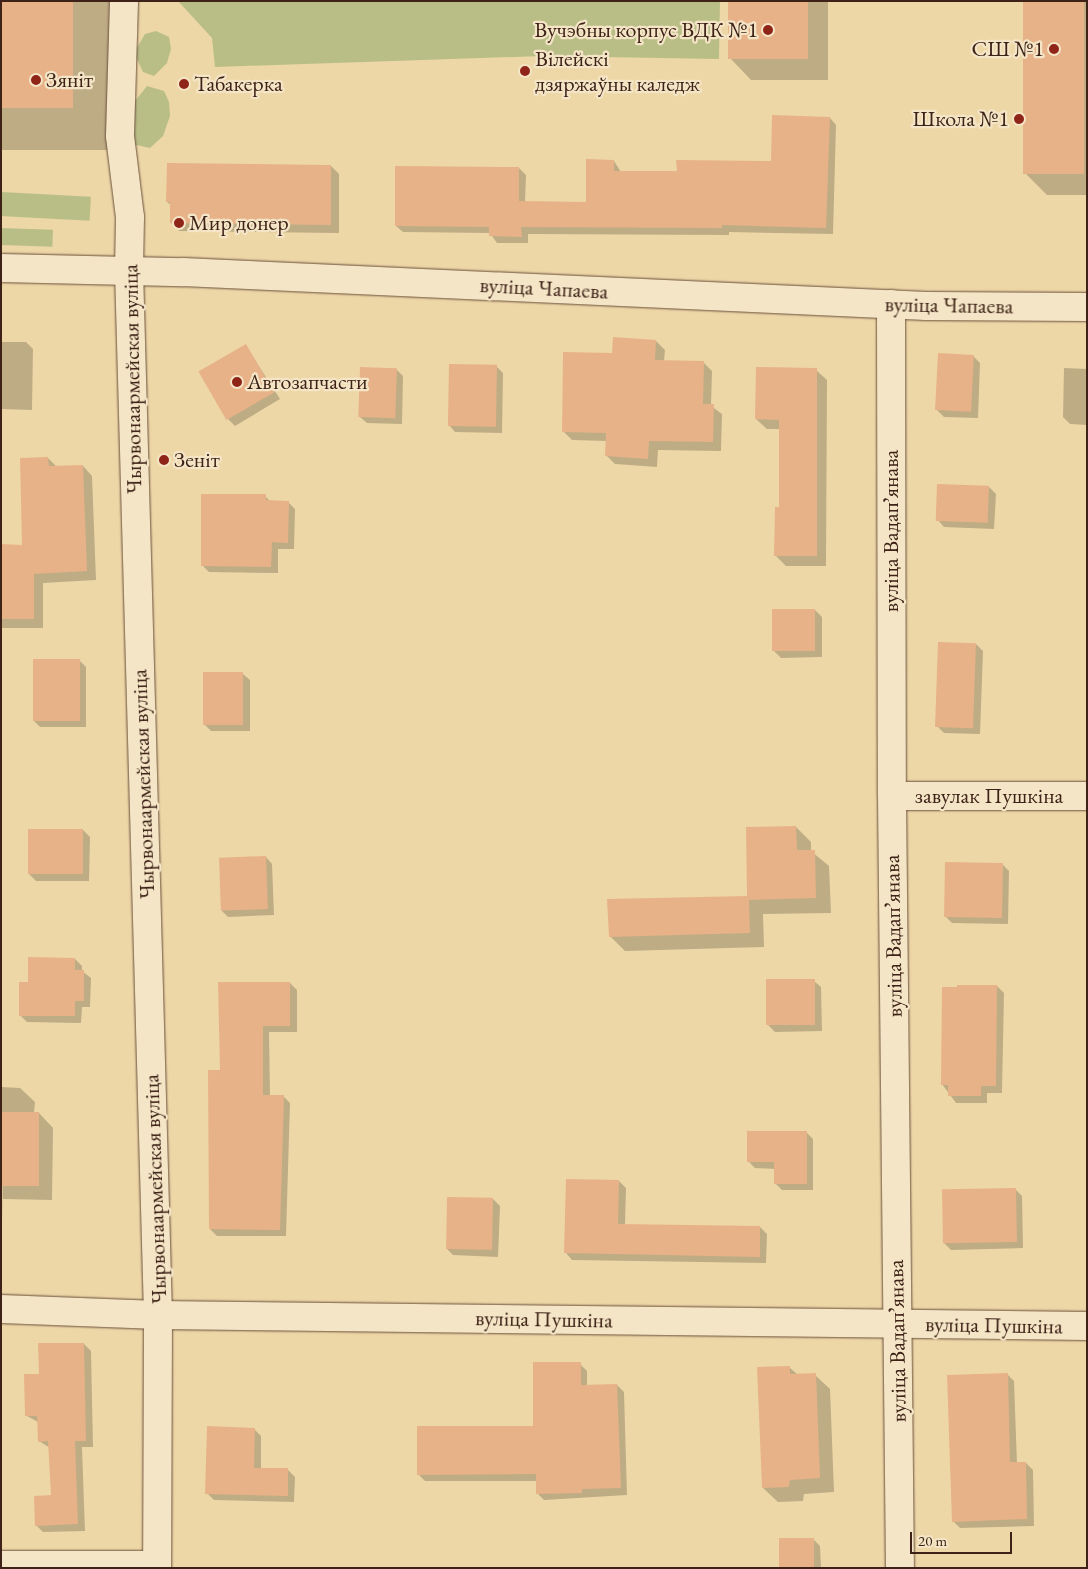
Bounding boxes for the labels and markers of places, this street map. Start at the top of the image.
place label: Вучэбны корпус ВДК №1 [534,17,758,43]
marker: Вучэбны корпус ВДК №1 [762,24,774,36]
place label: СШ №1 [972,36,1044,62]
marker: СШ №1 [1048,43,1060,55]
place label: Вілейскі дзяржаўны каледж [535,45,700,96]
marker: Вілейскі дзяржаўны каледж [519,65,531,77]
place label: Зяніт [46,67,93,93]
place label: Табакерка [194,71,283,97]
marker: Зяніт [30,74,42,86]
marker: Табакерка [178,78,190,90]
place label: Школа №1 [912,106,1009,132]
marker: Школа №1 [1013,113,1025,125]
place label: Мир донер [189,210,289,236]
marker: Мир донер [173,217,185,229]
place label: Автозапчасти [247,369,368,395]
marker: Автозапчасти [231,376,243,388]
place label: Зеніт [174,447,220,473]
marker: Зеніт [158,454,170,466]

